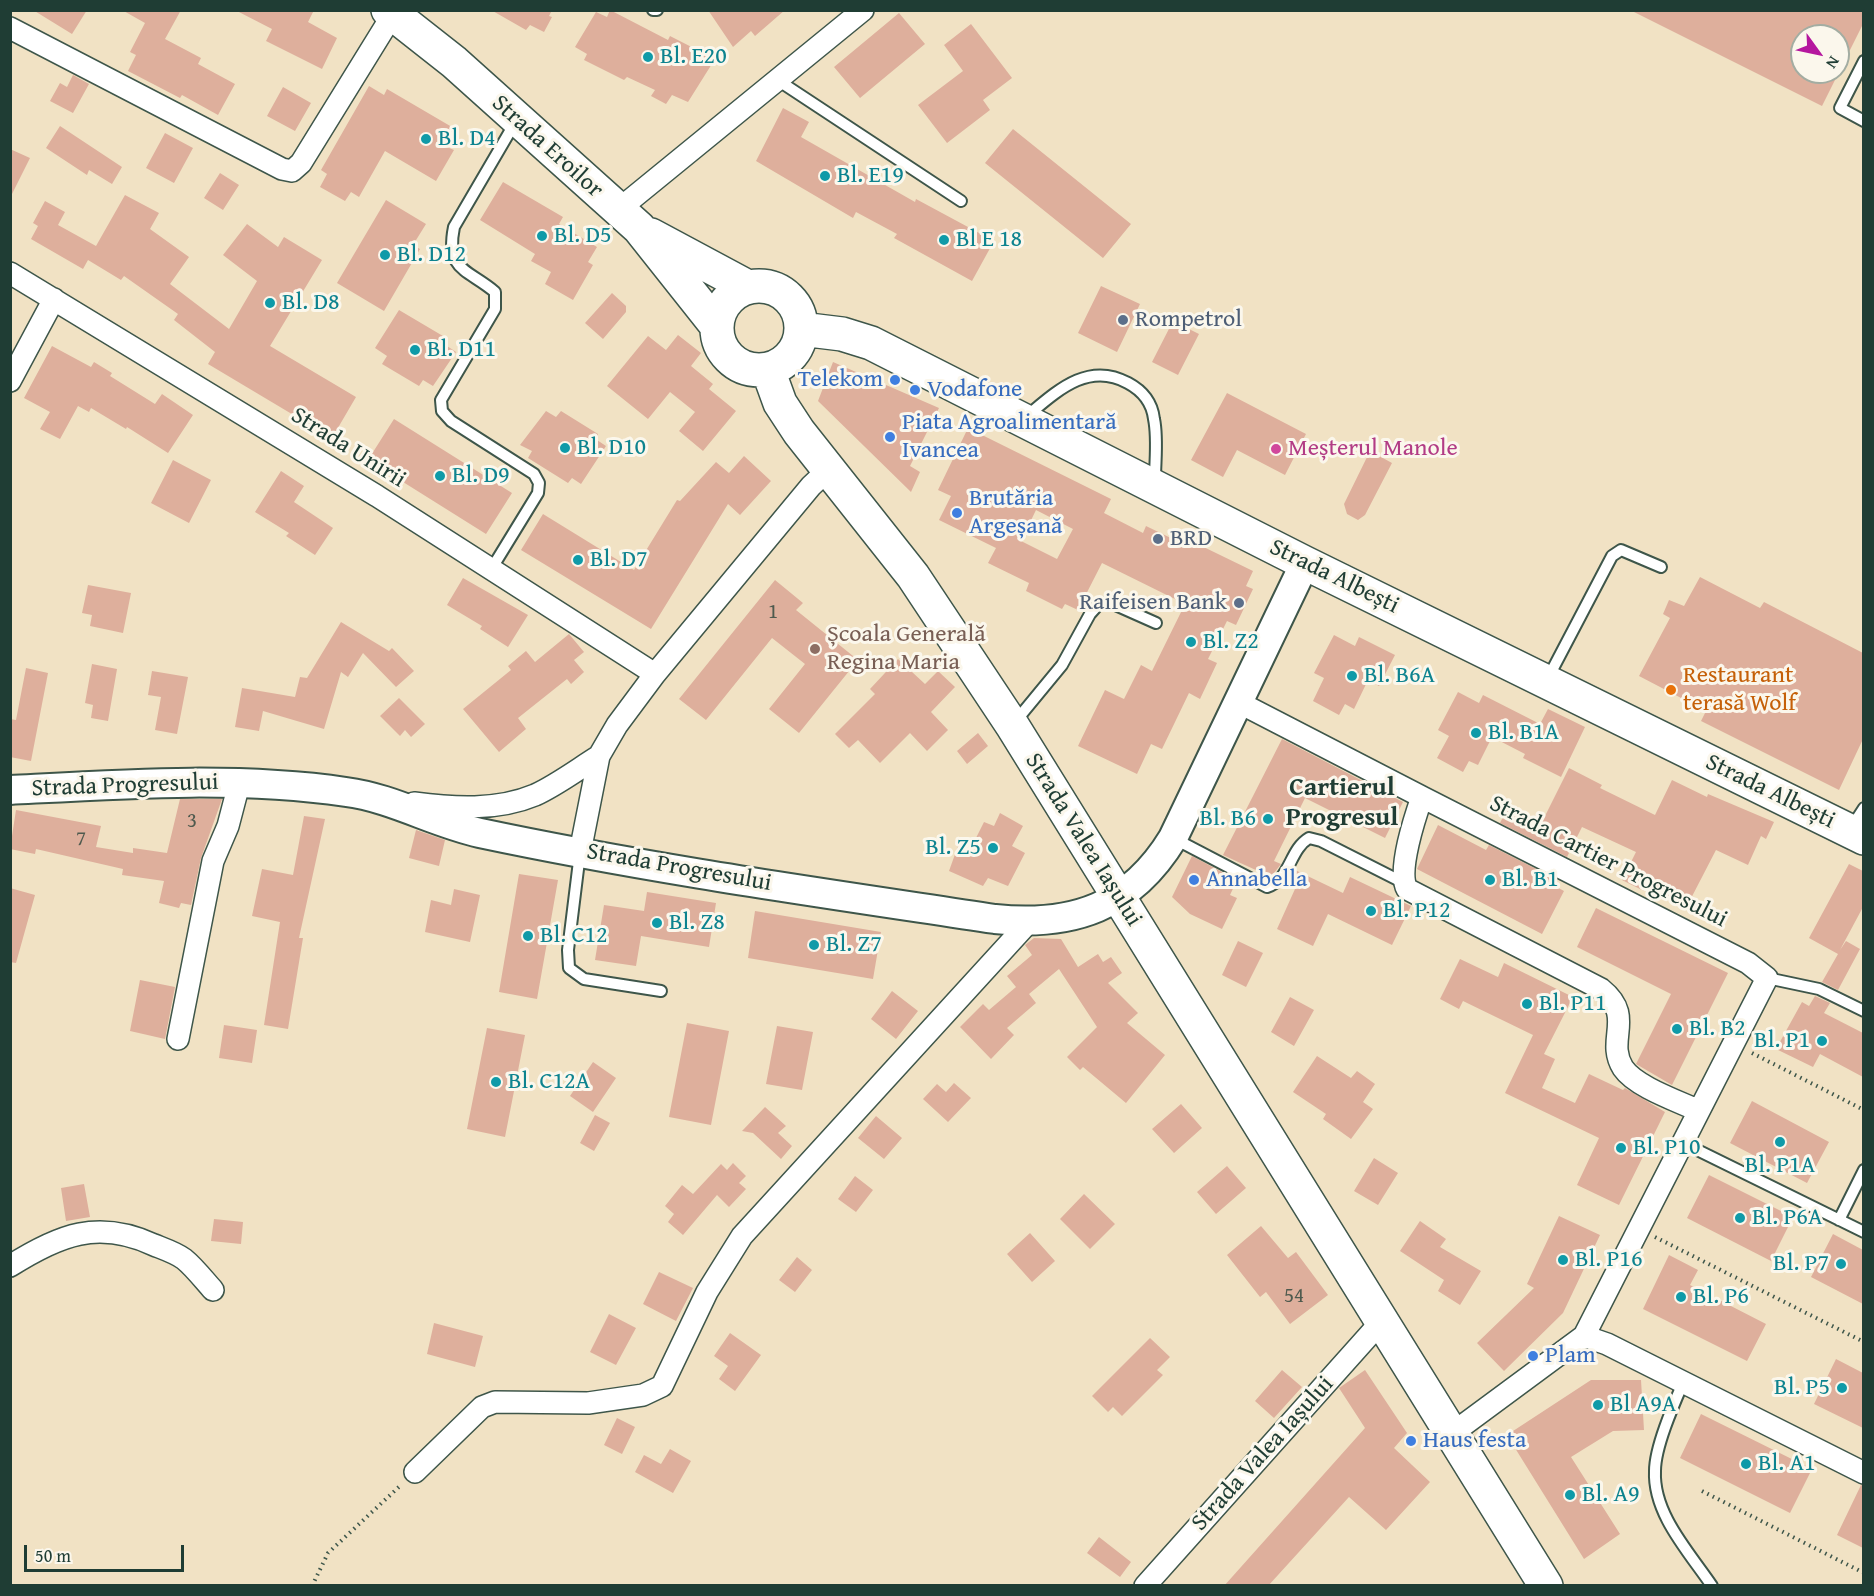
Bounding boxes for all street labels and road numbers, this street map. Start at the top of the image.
street label: Strada Eroilor [485,89,609,205]
street label: Strada Unirii [285,401,411,495]
street label: Strada Albești [1265,533,1403,621]
street label: Strada Valea Iașului [1018,748,1148,932]
street label: Strada Albești [1701,748,1839,836]
street label: Strada Progresului [31,768,219,804]
street label: Strada Cartier Progresului [1484,789,1732,935]
street label: Strada Progresului [584,838,774,898]
street label: Strada Valea Iașului [1186,1371,1340,1537]

